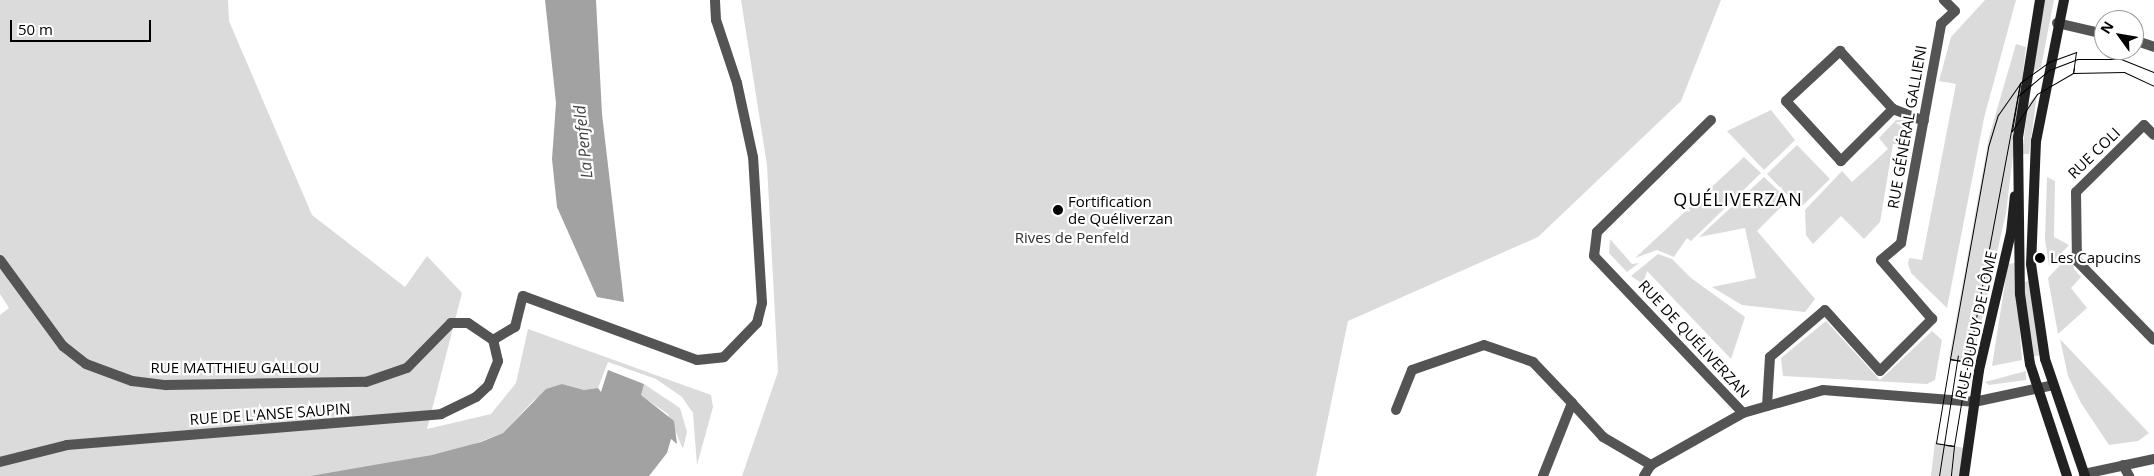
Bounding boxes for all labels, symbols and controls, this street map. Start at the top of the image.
scale bar [12,10,154,42]
north arrow [2094,10,2144,60]
text: N [2096,17,2118,37]
text: 50 m [18,19,53,39]
street label: RUE GÉNÉRAL GALLIENI [1884,44,1930,210]
water label: La Penfeld [570,105,596,179]
street label: RUE COLI [2064,124,2124,182]
district label: QUÉLIVERZAN [1672,188,1804,210]
place label: Fortification de Quéliverzan [1068,192,1173,227]
marker: Fortification de Quéliverzan [1052,204,1064,216]
park label: Rives de Penfeld [1015,229,1129,247]
street label: RUE DUPUY DE LÔME [1952,249,2000,401]
place label: Les Capucins [2050,249,2141,267]
marker: Les Capucins [2034,252,2046,264]
street label: RUE DE QUÉLIVERZAN [1635,276,1753,402]
street label: RUE MATTHIEU GALLOU [151,359,319,377]
street label: RUE DE L'ANSE SAUPIN [189,399,351,429]

